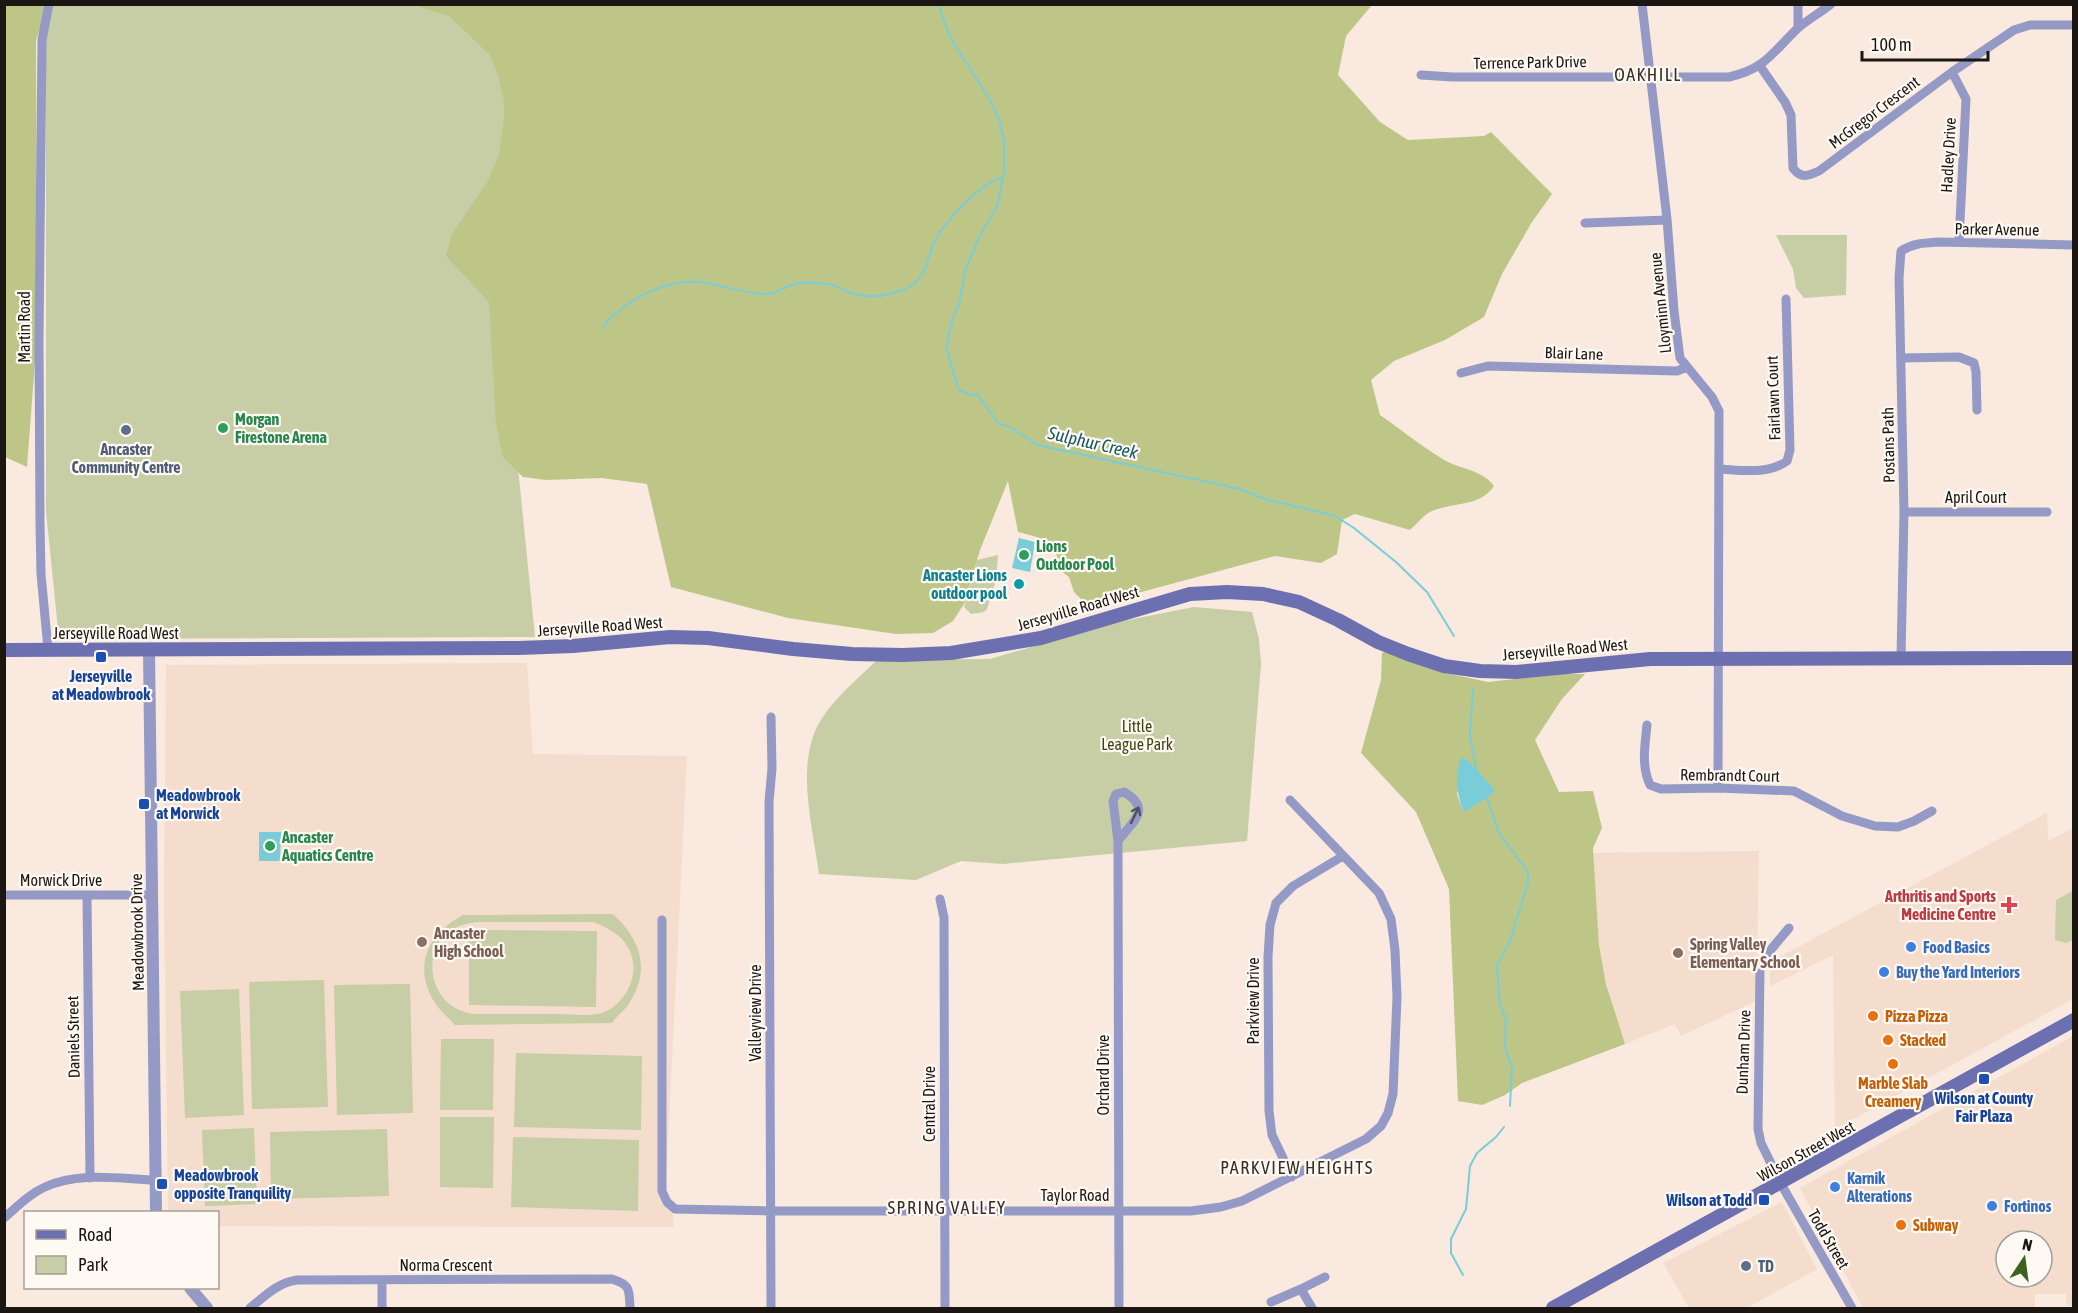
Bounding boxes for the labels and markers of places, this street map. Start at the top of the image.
place label: Morgan Firestone Arena [235,410,327,446]
marker: Morgan Firestone Arena [216,421,230,435]
marker: Ancaster Community Centre [119,423,133,437]
place label: Ancaster Community Centre [71,440,181,476]
place label: Lions Outdoor Pool [1036,537,1115,573]
marker: Lions Outdoor Pool [1017,548,1031,562]
place label: Ancaster Lions outdoor pool [922,566,1008,602]
marker: Ancaster Lions outdoor pool [1012,577,1026,591]
marker: Jerseyville at Meadowbrook [94,650,108,664]
place label: Jerseyville at Meadowbrook [52,667,151,703]
place label: Meadowbrook at Morwick [156,786,241,822]
marker: Meadowbrook at Morwick [137,797,151,811]
place label: Ancaster Aquatics Centre [281,828,373,864]
marker: Ancaster Aquatics Centre [263,839,277,853]
place label: Arthritis and Sports Medicine Centre [1884,887,1996,923]
marker: Arthritis and Sports Medicine Centre [2000,896,2018,914]
place label: Ancaster High School [433,924,504,960]
marker: Ancaster High School [415,935,429,949]
place label: Spring Valley Elementary School [1690,935,1801,971]
place label: Food Basics [1923,938,1990,956]
marker: Food Basics [1904,940,1918,954]
marker: Spring Valley Elementary School [1671,946,1685,960]
place label: Buy the Yard Interiors [1896,963,2020,981]
marker: Buy the Yard Interiors [1877,965,1891,979]
place label: Pizza Pizza [1885,1007,1948,1025]
marker: Pizza Pizza [1866,1009,1880,1023]
place label: Stacked [1900,1031,1947,1049]
marker: Stacked [1881,1033,1895,1047]
marker: Marble Slab Creamery [1886,1057,1900,1071]
marker: Wilson at County Fair Plaza [1977,1072,1991,1086]
place label: Marble Slab Creamery [1858,1074,1928,1110]
place label: Wilson at County Fair Plaza [1934,1089,2034,1125]
place label: Meadowbrook opposite Tranquility [174,1166,292,1202]
place label: Karnik Alterations [1846,1169,1912,1205]
marker: Meadowbrook opposite Tranquility [155,1177,169,1191]
marker: Karnik Alterations [1828,1180,1842,1194]
place label: Wilson at Todd [1665,1191,1752,1209]
marker: Wilson at Todd [1757,1193,1771,1207]
place label: Fortinos [2004,1197,2052,1215]
marker: Fortinos [1985,1199,1999,1213]
place label: Subway [1913,1216,1959,1234]
marker: Subway [1894,1218,1908,1232]
place label: TD [1758,1257,1774,1275]
marker: TD [1739,1259,1753,1273]

